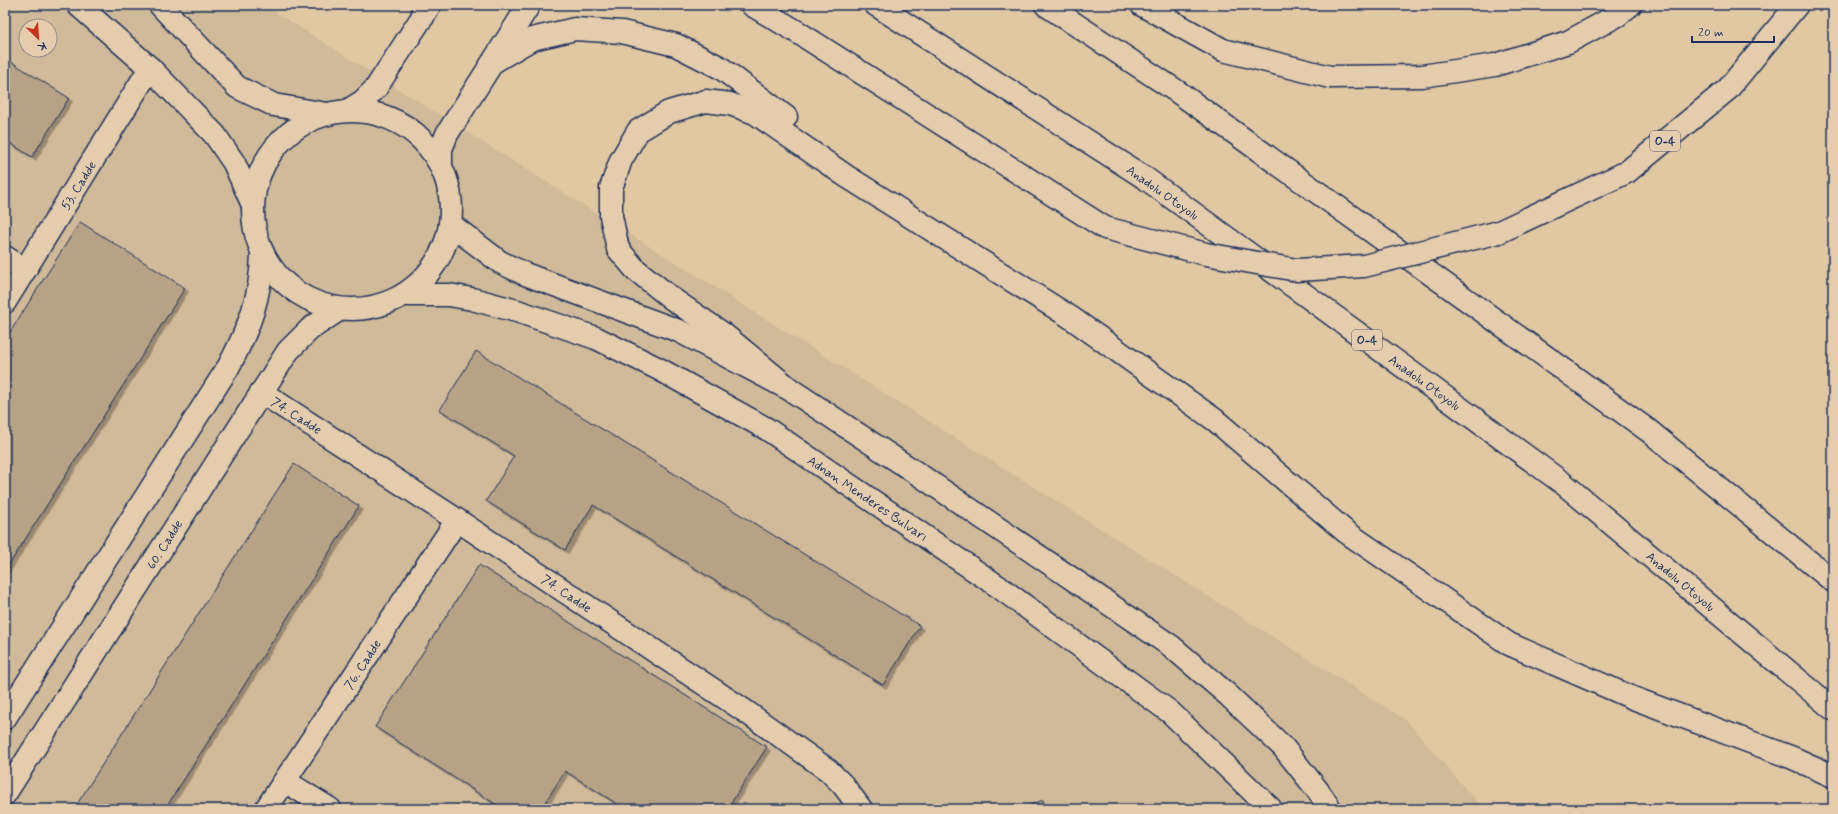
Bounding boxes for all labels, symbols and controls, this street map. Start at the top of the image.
north arrow [18,18,58,58]
scale bar [1692,18,1774,44]
text: 20 m [1698,25,1724,41]
text: K [35,38,48,54]
road number: O-4 [1650,131,1680,151]
street label: 53. Cadde [58,158,101,213]
street label: Anadolu Otoyolu [1123,162,1202,225]
road number: O-4 [1352,330,1382,350]
street label: Anadolu Otoyolu [1385,351,1464,415]
street label: 74. Cadde [268,394,325,439]
street label: Adnan Menderes Bulvarı [804,453,931,546]
street label: 60. Cadde [143,517,187,573]
street label: Anadolu Otoyolu [1642,548,1718,616]
street label: 74. Cadde [538,571,595,617]
street label: 76. Cadde [341,636,386,693]

